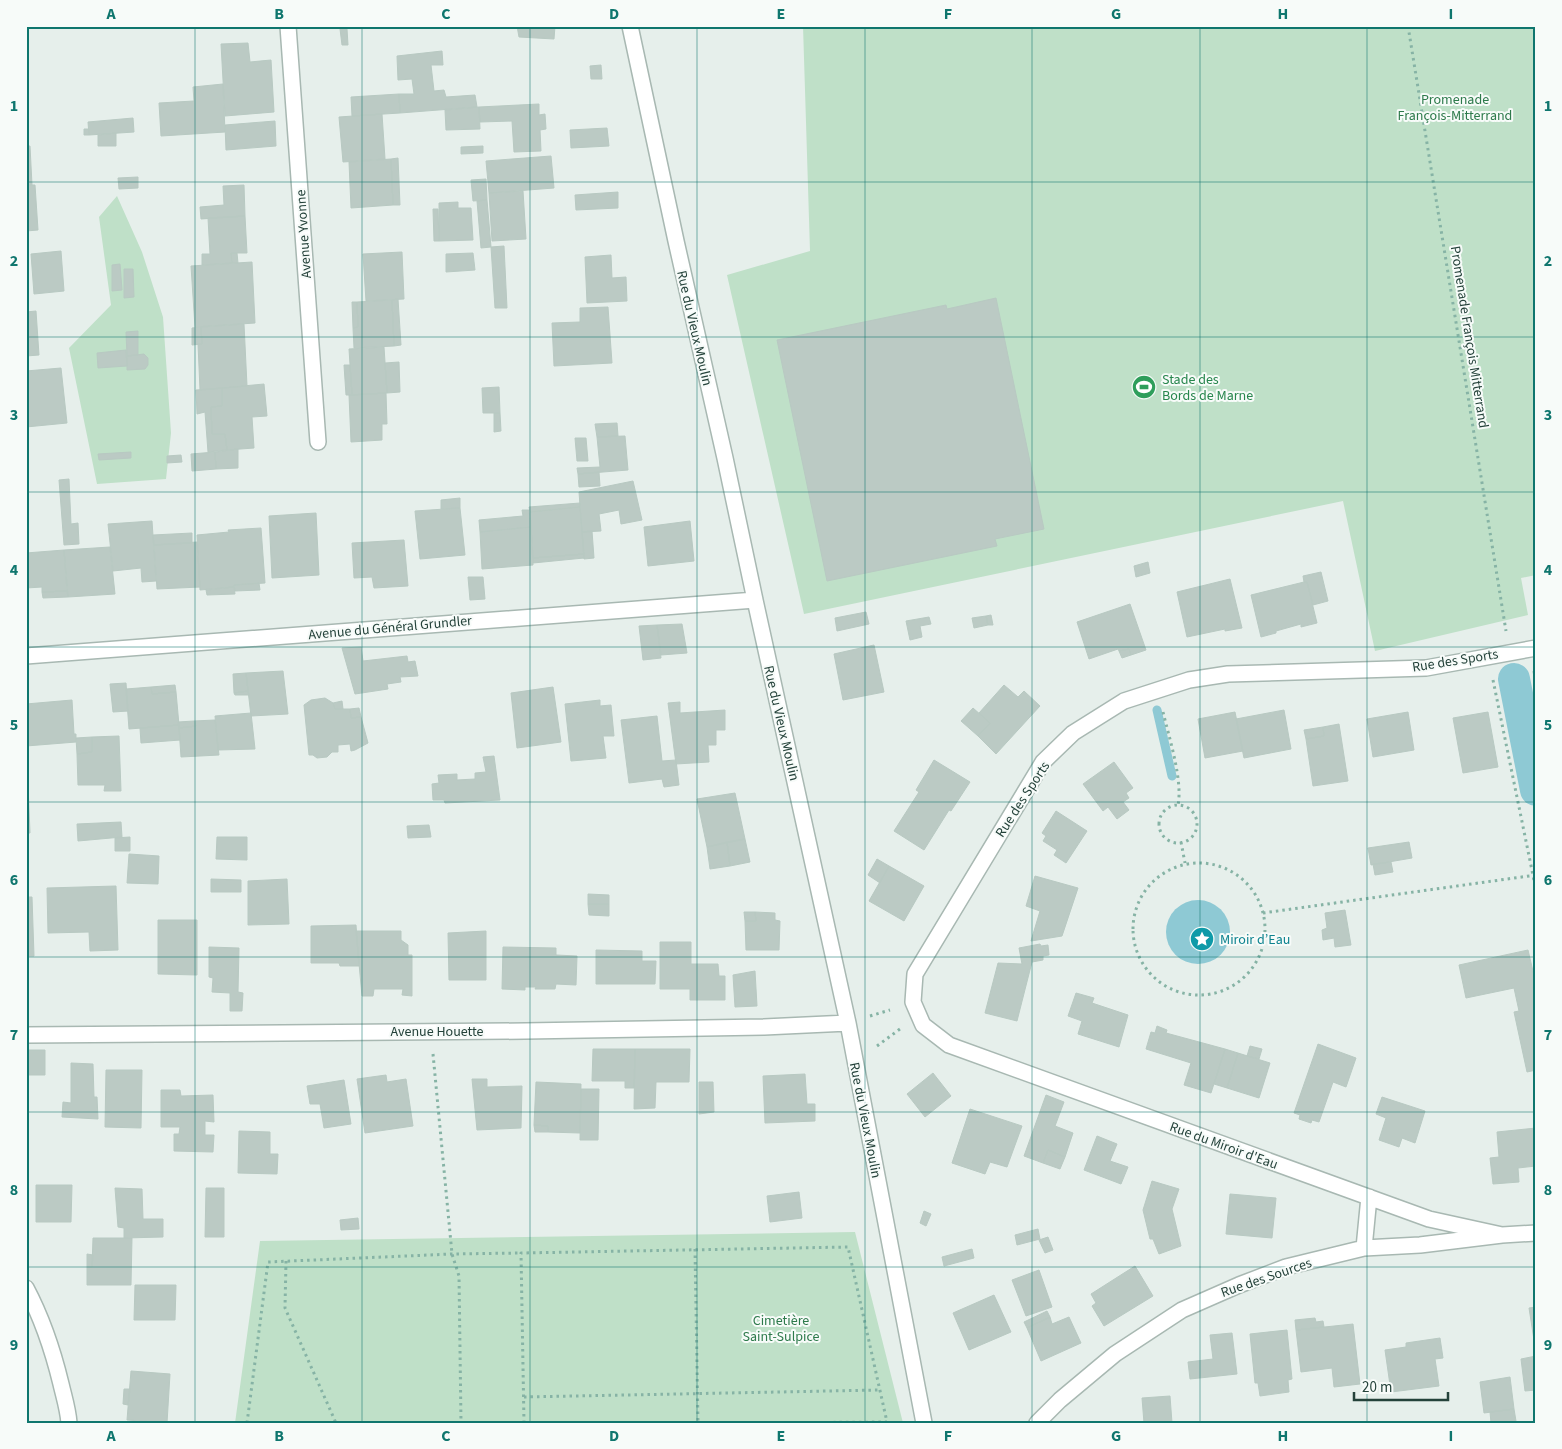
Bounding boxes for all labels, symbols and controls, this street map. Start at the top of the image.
text: A [105,3,116,25]
text: B [274,3,284,25]
text: C [441,3,451,25]
text: D [609,3,619,25]
text: E [777,3,785,25]
text: F [944,3,952,25]
text: G [1111,3,1121,25]
text: H [1278,3,1288,25]
text: I [1449,3,1453,25]
park label: Promenade François-Mitterrand [1398,90,1512,126]
text: 1 [10,95,18,117]
text: 1 [1544,95,1552,117]
street label: Avenue Yvonne [291,189,317,279]
street label: Promenade François Mitterrand [1445,245,1493,430]
text: 2 [10,250,18,272]
text: 2 [1544,250,1552,272]
street label: Rue du Vieux Moulin [671,269,717,388]
place label: Stade des Bords de Marne [1162,370,1253,406]
sports icon: Stade des Bords de Marne [1131,374,1157,400]
text: 3 [10,404,18,426]
text: 3 [1544,404,1552,426]
text: 4 [10,559,19,581]
text: 4 [1544,559,1553,581]
street label: Avenue du Général Grundler [307,611,473,645]
street label: Rue des Sports [1411,644,1500,678]
street label: Rue du Vieux Moulin [758,664,804,783]
text: 5 [10,714,18,736]
text: 5 [1544,714,1552,736]
street label: Rue des Sports [991,758,1055,841]
text: 6 [10,869,18,891]
text: 6 [1544,869,1552,891]
place icon: Miroir d’Eau [1189,926,1215,952]
place label: Miroir d’Eau [1220,930,1290,950]
street label: Avenue Houette [390,1022,484,1042]
text: 7 [10,1024,18,1046]
text: 7 [1544,1024,1552,1046]
street label: Rue du Vieux Moulin [844,1060,886,1180]
street label: Rue du Miroir d'Eau [1167,1117,1281,1175]
text: 8 [10,1179,18,1201]
text: 8 [1544,1179,1552,1201]
street label: Rue des Sources [1218,1253,1315,1303]
park label: Cimetière Saint-Sulpice [742,1311,820,1347]
text: 9 [10,1334,18,1356]
text: 9 [1544,1334,1552,1356]
scale bar [1354,1369,1448,1401]
text: 20 m [1362,1377,1392,1398]
text: A [105,1425,116,1447]
text: B [274,1425,284,1447]
text: C [441,1425,451,1447]
text: D [609,1425,619,1447]
text: E [777,1425,785,1447]
text: F [944,1425,952,1447]
text: G [1111,1425,1121,1447]
text: H [1278,1425,1288,1447]
text: I [1449,1425,1453,1447]

